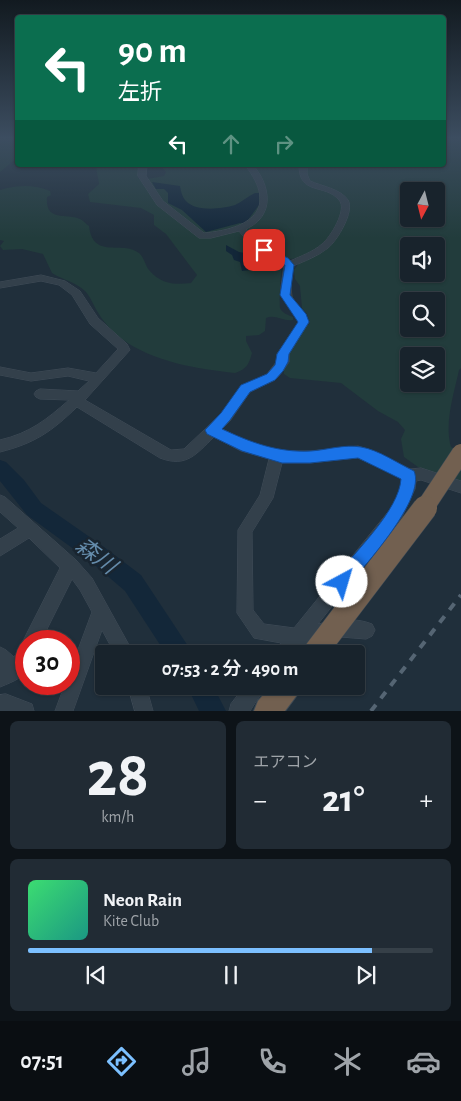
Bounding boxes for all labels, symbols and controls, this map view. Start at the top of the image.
text: 90 m [118,34,187,69]
icon: left [35,35,100,100]
text: 左折 [118,81,162,103]
icon: left [164,130,192,158]
icon: ahead [217,130,245,158]
icon: right [270,130,298,158]
north arrow [400,182,445,228]
map controls [400,182,445,392]
pin [243,229,285,271]
icon: arrive [250,236,278,264]
button: sound [400,237,445,282]
button: search [400,292,445,337]
button: layers [400,347,445,392]
water label: 森川 [72,533,122,579]
position arrow [315,555,367,607]
speed limit sign: 30 [15,630,80,695]
text: 07:53 · 2 分 · 490 m [162,660,298,679]
text: 28 [86,743,149,808]
text: エアコン [254,754,318,770]
text: 21° [322,781,365,819]
text: − [254,787,267,815]
text: + [420,787,433,815]
text: km/h [101,809,134,825]
text: Neon Rain [103,891,182,910]
text: Kite Club [103,913,159,929]
icon: previous [82,961,110,989]
icon: pause [217,961,245,989]
icon: next [352,961,380,989]
icon: directions [104,1044,139,1079]
icon: music [179,1044,214,1079]
icon: phone [255,1044,290,1079]
icon: climate [330,1044,365,1079]
icon: car [406,1044,441,1079]
text: 07:51 [20,1050,64,1072]

